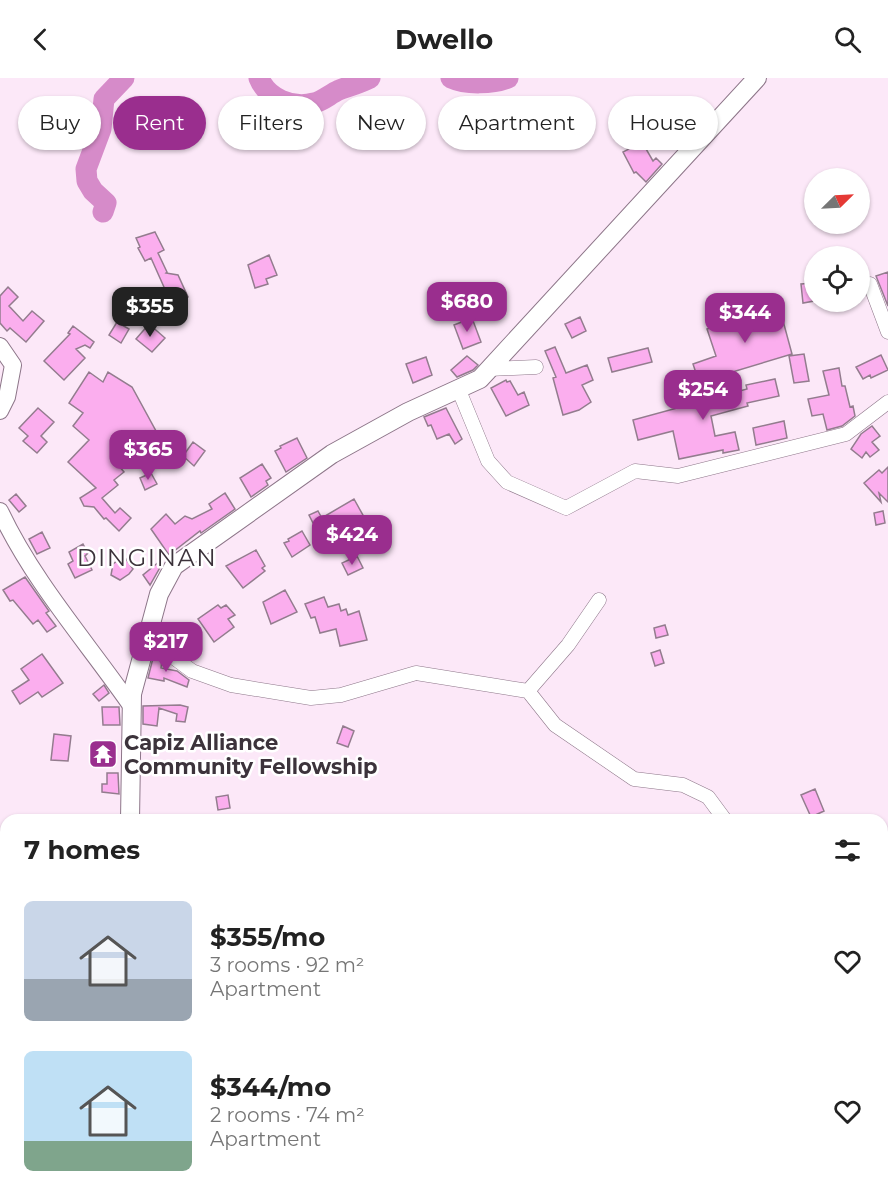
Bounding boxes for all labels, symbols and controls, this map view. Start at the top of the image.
icon: back [24,23,57,56]
text: Dwello [395,23,493,56]
icon: search [831,23,864,56]
chip: Buy [18,96,101,150]
chip: Rent [113,96,206,150]
chip: Filters [218,96,324,150]
chip: New [336,96,426,150]
chip: Apartment [438,96,596,150]
chip: House [608,96,718,150]
north arrow [804,168,870,234]
map controls [804,168,870,312]
button: locate [804,246,870,312]
pin: $680 [431,282,503,333]
pin: $355 [114,287,186,338]
text: $680 [441,289,493,313]
pin: $344 [709,293,781,344]
text: $355 [126,294,174,318]
text: $344 [719,300,771,324]
pin: $254 [667,370,739,421]
text: $254 [678,377,728,401]
pin: $365 [112,430,184,481]
text: $365 [123,437,173,461]
pin: $424 [316,515,388,566]
text: $424 [326,522,378,546]
district label: DINGINAN [77,543,217,572]
pin: $217 [130,622,202,673]
text: $217 [144,629,188,653]
place label: Capiz Alliance Community Fellowship [124,730,377,779]
temple icon: Capiz Alliance Community Fellowship [87,738,119,770]
text: 7 homes [24,834,140,866]
icon: filters [831,834,864,867]
text: $355/mo [210,921,325,953]
icon: home [72,925,144,997]
icon: heart [831,945,864,978]
text: 3 rooms · 92 m² [210,953,364,977]
text: Apartment [210,977,321,1001]
text: $344/mo [210,1071,331,1103]
icon: home [72,1075,144,1147]
icon: heart [831,1095,864,1128]
text: 2 rooms · 74 m² [210,1103,365,1127]
text: Apartment [210,1127,321,1151]

